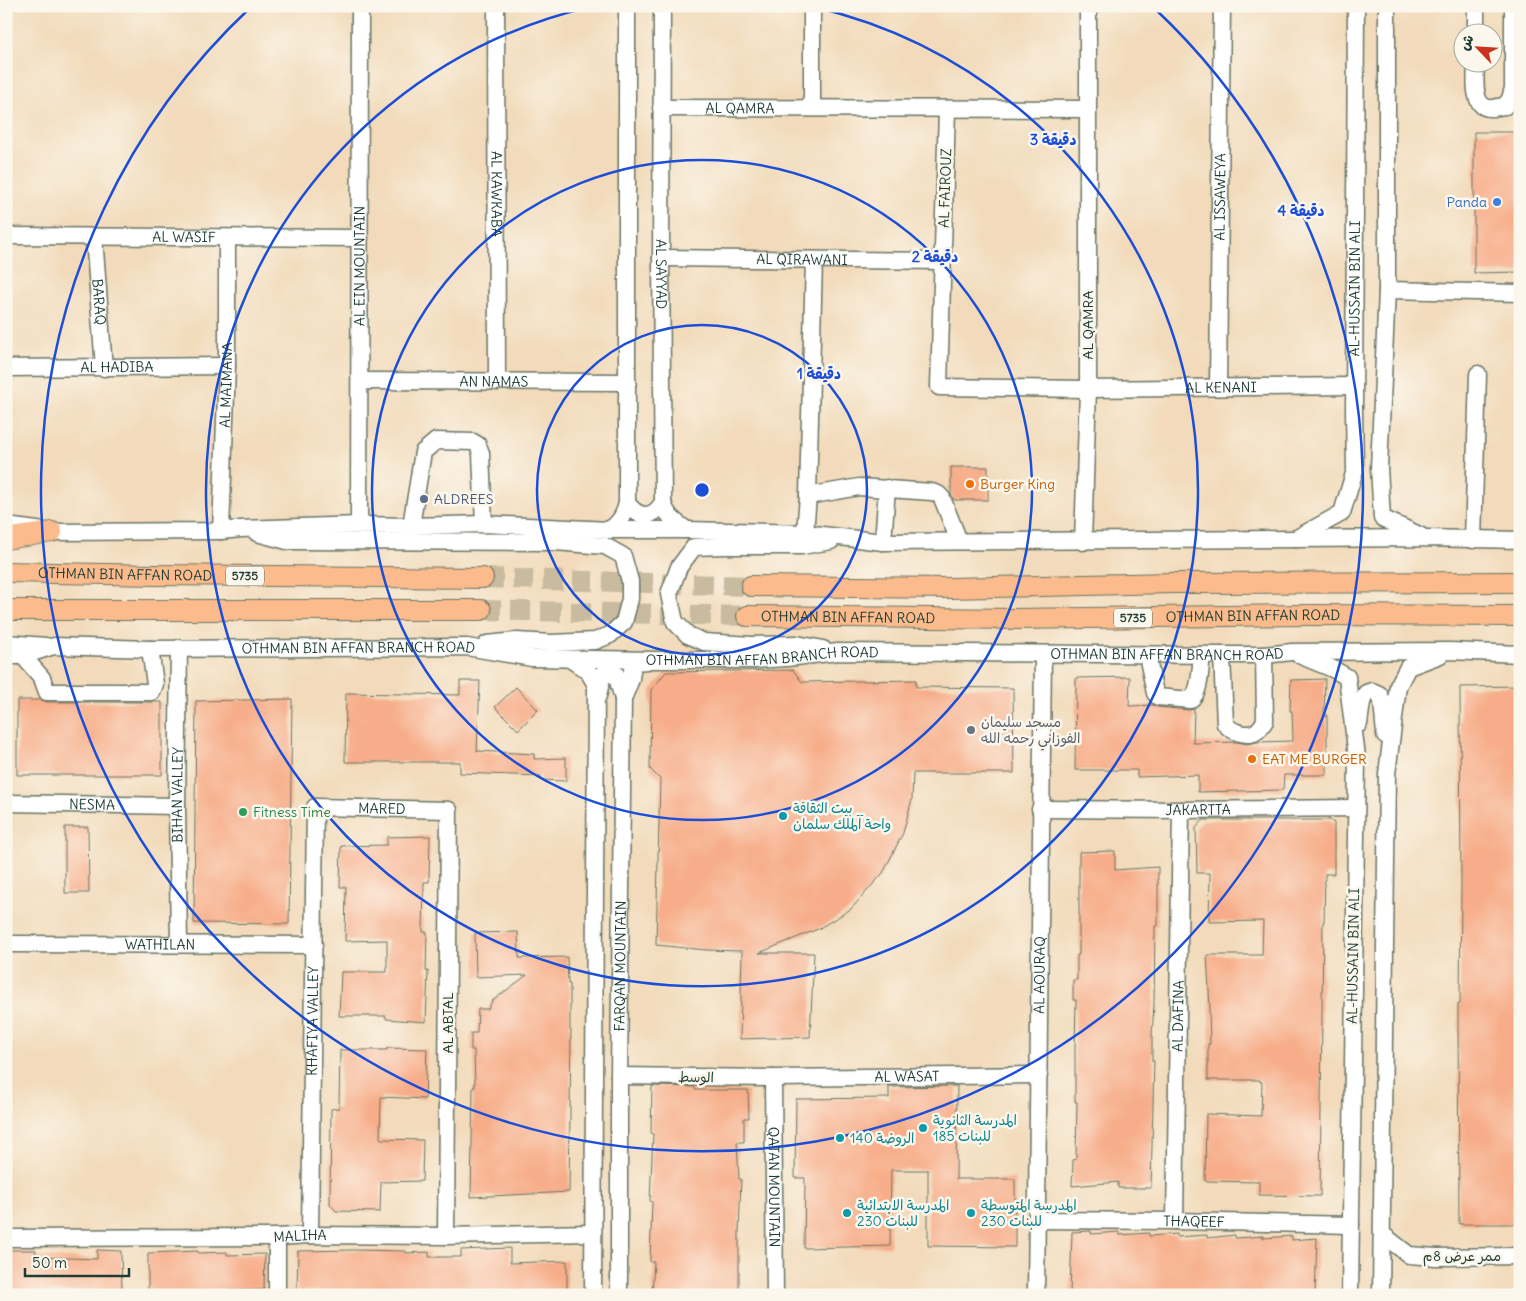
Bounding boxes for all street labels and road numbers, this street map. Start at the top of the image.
street label: AL QAMRA [706,99,774,117]
street label: AL FAIROUZ [935,148,955,228]
street label: AL KAWKABA [487,151,506,237]
street label: AL ISSAWEYA [1211,153,1229,241]
street label: AL EIN MOUNTAIN [350,206,369,326]
street label: AL-HUSSAIN BIN ALI [1345,221,1364,357]
street label: AL WASIF [152,228,216,246]
street label: AL SAYYAD [652,239,670,309]
street label: AL QIRAWANI [756,250,848,269]
street label: BARAQ [88,278,110,326]
street label: AL QAMRA [1079,291,1097,359]
street label: AL MAIMANA [216,342,236,428]
street label: AL HADIBA [80,358,154,376]
street label: AN NAMAS [460,372,529,391]
street label: AL KENANI [1185,378,1257,397]
street label: OTHMAN BIN AFFAN ROAD [38,564,212,585]
road number: 5735 [226,566,264,586]
street label: OTHMAN BIN AFFAN ROAD [1166,606,1340,626]
street label: OTHMAN BIN AFFAN ROAD [761,607,935,627]
road number: 5735 [1114,608,1152,628]
street label: OTHMAN BIN AFFAN BRANCH ROAD [242,638,477,657]
street label: OTHMAN BIN AFFAN BRANCH ROAD [645,643,879,669]
street label: OTHMAN BIN AFFAN BRANCH ROAD [1050,644,1285,664]
street label: BIHAN VALLEY [168,747,187,843]
street label: NESMA [69,795,115,814]
street label: MARED [358,799,406,818]
street label: JAKARTTA [1165,800,1231,819]
street label: AL-HUSSAIN BIN ALI [1343,888,1363,1024]
street label: FARQAN MOUNTAIN [610,901,630,1031]
street label: WATHILAN [125,935,195,954]
street label: AL AOURAQ [1030,936,1049,1014]
street label: KHAFIYA VALLEY [303,966,322,1076]
street label: AL DAFINA [1168,980,1188,1052]
street label: AL ABTAL [439,992,457,1054]
street label: AL WASAT [874,1067,939,1086]
street label: الوسط [678,1068,714,1086]
street label: QATAN MOUNTAIN [764,1127,784,1247]
street label: THAQEEF [1163,1212,1225,1231]
street label: MALIHA [273,1226,327,1246]
street label: ممر عرض 8م [1423,1247,1501,1267]

